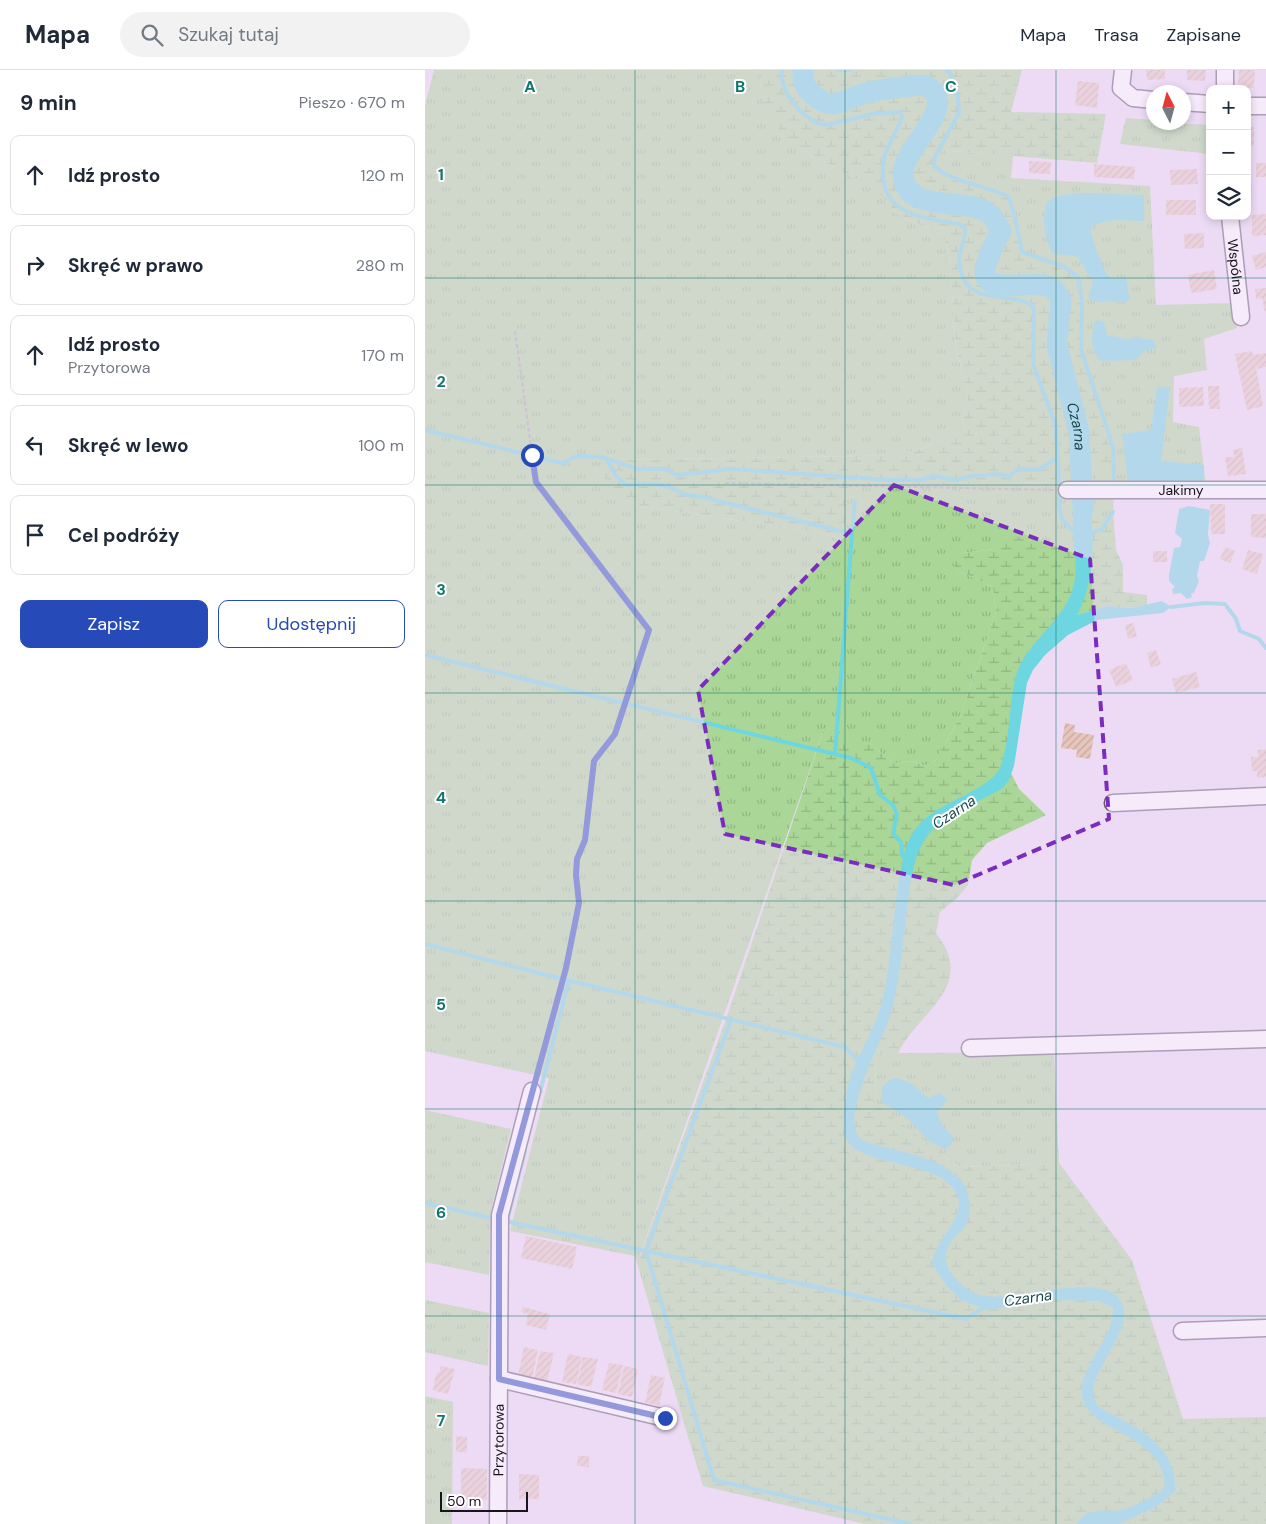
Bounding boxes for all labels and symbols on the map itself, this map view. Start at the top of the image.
text: A [524,76,536,97]
text: B [735,76,745,97]
text: C [945,76,957,97]
north arrow [1146,85,1191,130]
text: 1 [438,164,444,185]
street label: Wspólna [1224,238,1247,295]
text: 2 [436,371,446,392]
water label: Czarna [1062,400,1090,451]
route start [521,444,544,467]
street label: Jakimy [1158,481,1204,499]
text: 3 [436,579,446,600]
text: 4 [436,787,446,808]
water label: Czarna [928,790,980,834]
text: 5 [436,994,446,1015]
text: 6 [436,1202,446,1223]
water label: Czarna [1003,1285,1053,1311]
street label: Przytorowa [489,1404,508,1476]
route end [654,1407,677,1430]
text: 7 [437,1410,446,1431]
scale bar [440,1489,527,1512]

